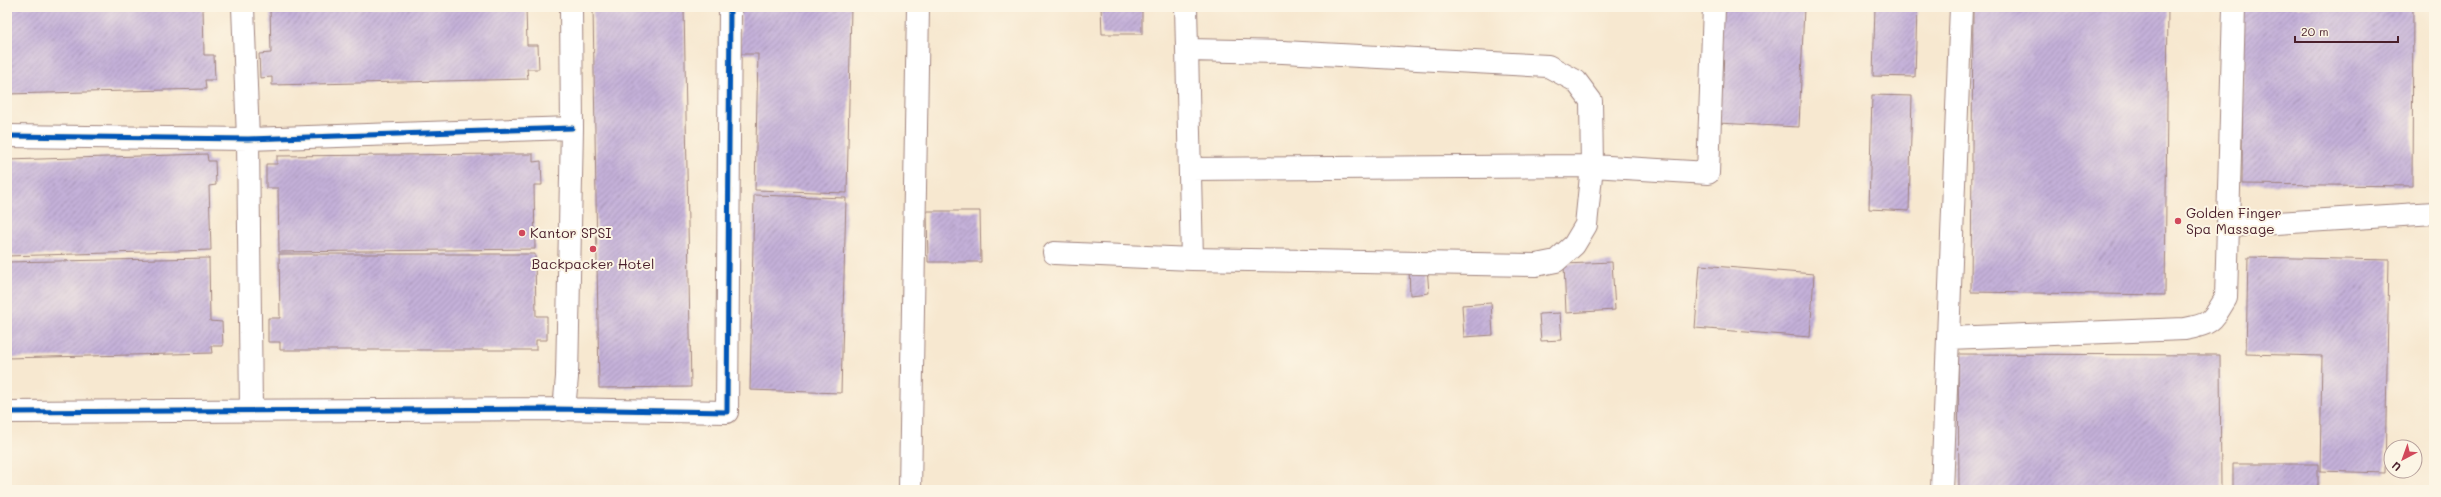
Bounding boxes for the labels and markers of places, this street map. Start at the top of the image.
place label: Golden Finger Spa Massage [2186,203,2282,238]
marker: Golden Finger Spa Massage [2173,216,2183,226]
place label: Kantor SPSI [530,223,611,242]
marker: Kantor SPSI [517,228,527,238]
marker: Backpacker Hotel [588,244,598,254]
place label: Backpacker Hotel [532,254,654,273]

